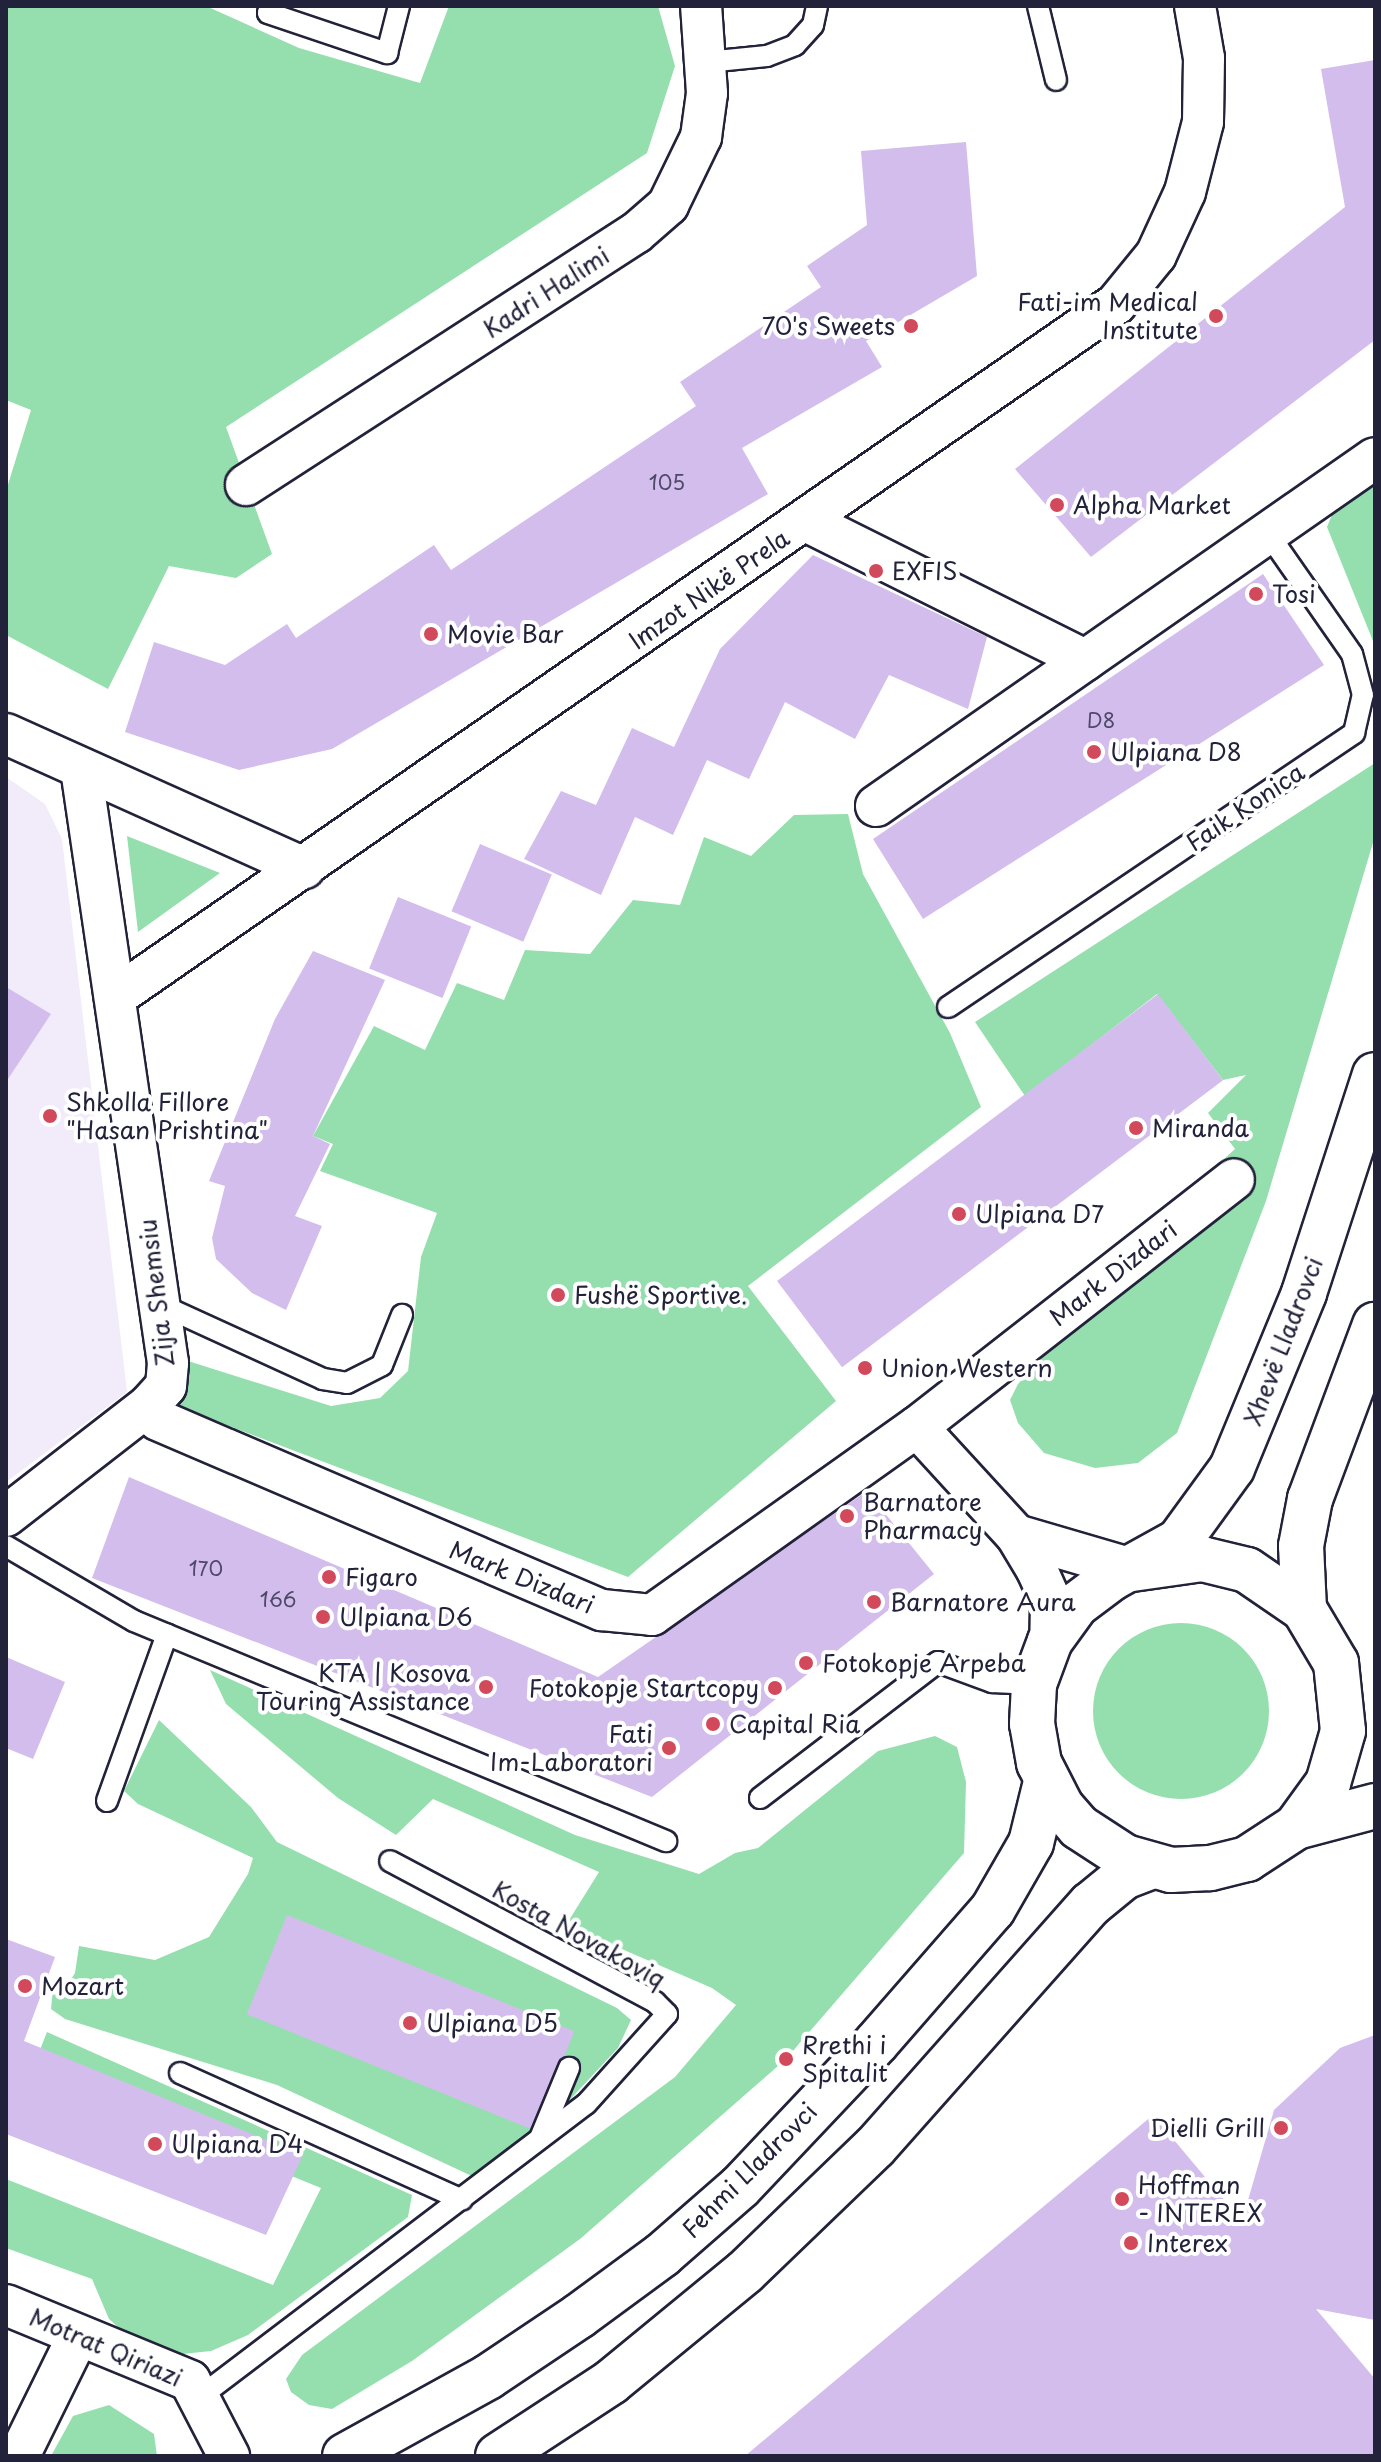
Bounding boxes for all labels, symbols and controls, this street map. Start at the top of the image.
street label: Kadri Halimi [477,240,615,344]
place label: Fati-im Medical Institute [1016,288,1198,344]
marker: Fati-im Medical Institute [1205,305,1227,327]
place label: 70's Sweets [761,312,895,340]
marker: 70's Sweets [902,317,920,335]
house number: 105 [649,470,685,494]
place label: Alpha Market [1073,491,1232,519]
marker: Alpha Market [1048,496,1066,514]
street label: Imzot Nikë Prela [623,523,795,655]
place label: EXFIS [892,557,957,585]
marker: EXFIS [867,562,885,580]
place label: Tosi [1272,580,1316,608]
marker: Tosi [1247,585,1265,603]
place label: Movie Bar [447,620,563,648]
marker: Movie Bar [422,625,440,643]
house number: D8 [1087,708,1115,732]
place label: Ulpiana D8 [1110,738,1242,766]
marker: Ulpiana D8 [1085,743,1103,761]
street label: Faik Konica [1181,757,1309,857]
place label: Shkolla Fillore "Hasan Prishtina" [66,1088,269,1144]
marker: Shkolla Fillore "Hasan Prishtina" [41,1107,59,1125]
place label: Miranda [1152,1114,1249,1142]
marker: Miranda [1127,1119,1145,1137]
place label: Ulpiana D7 [975,1200,1105,1228]
marker: Ulpiana D7 [950,1205,968,1223]
street label: Mark Dizdari [1044,1215,1182,1331]
street label: Zija Shemsiu [133,1218,179,1368]
street label: Xhevë Lladrovci [1238,1253,1328,1429]
place label: Fushë Sportive. [574,1281,747,1309]
marker: Fushë Sportive. [549,1286,567,1304]
place label: Union Western [881,1354,1052,1382]
marker: Union Western [856,1359,874,1377]
place label: Barnatore Pharmacy [863,1488,982,1544]
marker: Barnatore Pharmacy [838,1507,856,1525]
street label: Mark Dizdari [446,1535,598,1619]
house number: 170 [189,1556,223,1580]
place label: Figaro [345,1563,418,1591]
marker: Figaro [320,1568,338,1586]
house number: 166 [260,1587,296,1611]
place label: Barnatore Aura [890,1588,1076,1616]
marker: Barnatore Aura [865,1593,883,1611]
place label: Ulpiana D6 [339,1603,473,1631]
marker: Ulpiana D6 [314,1608,332,1626]
place label: Fotokopje Arpeba [822,1649,1025,1677]
marker: Fotokopje Arpeba [797,1654,815,1672]
place label: KTA | Kosova Touring Assistance [254,1659,470,1715]
place label: Fotokopje Startcopy [529,1674,759,1702]
marker: KTA | Kosova Touring Assistance [477,1678,495,1696]
marker: Fotokopje Startcopy [766,1679,784,1697]
place label: Capital Ria [729,1710,862,1738]
marker: Capital Ria [704,1715,722,1733]
place label: Fati Im-Laboratori [490,1720,653,1776]
marker: Fati Im-Laboratori [660,1739,678,1757]
street label: Kosta Novakoviq [488,1875,670,1993]
place label: Mozart [41,1972,124,2000]
marker: Mozart [16,1977,34,1995]
place label: Ulpiana D5 [426,2009,559,2037]
marker: Ulpiana D5 [401,2014,419,2032]
place label: Rrethi i Spitalit [802,2031,888,2087]
marker: Rrethi i Spitalit [777,2050,795,2068]
street label: Fehmi Lladrovci [676,2097,822,2243]
place label: Dielli Grill [1149,2114,1265,2142]
marker: Dielli Grill [1272,2119,1290,2137]
place label: Ulpiana D4 [171,2130,304,2158]
marker: Ulpiana D4 [146,2135,164,2153]
place label: Hoffman - INTEREX [1138,2171,1264,2227]
marker: Hoffman - INTEREX [1113,2190,1131,2208]
place label: Interex [1147,2229,1228,2257]
marker: Interex [1122,2234,1140,2252]
street label: Motrat Qiriazi [25,2302,187,2392]

